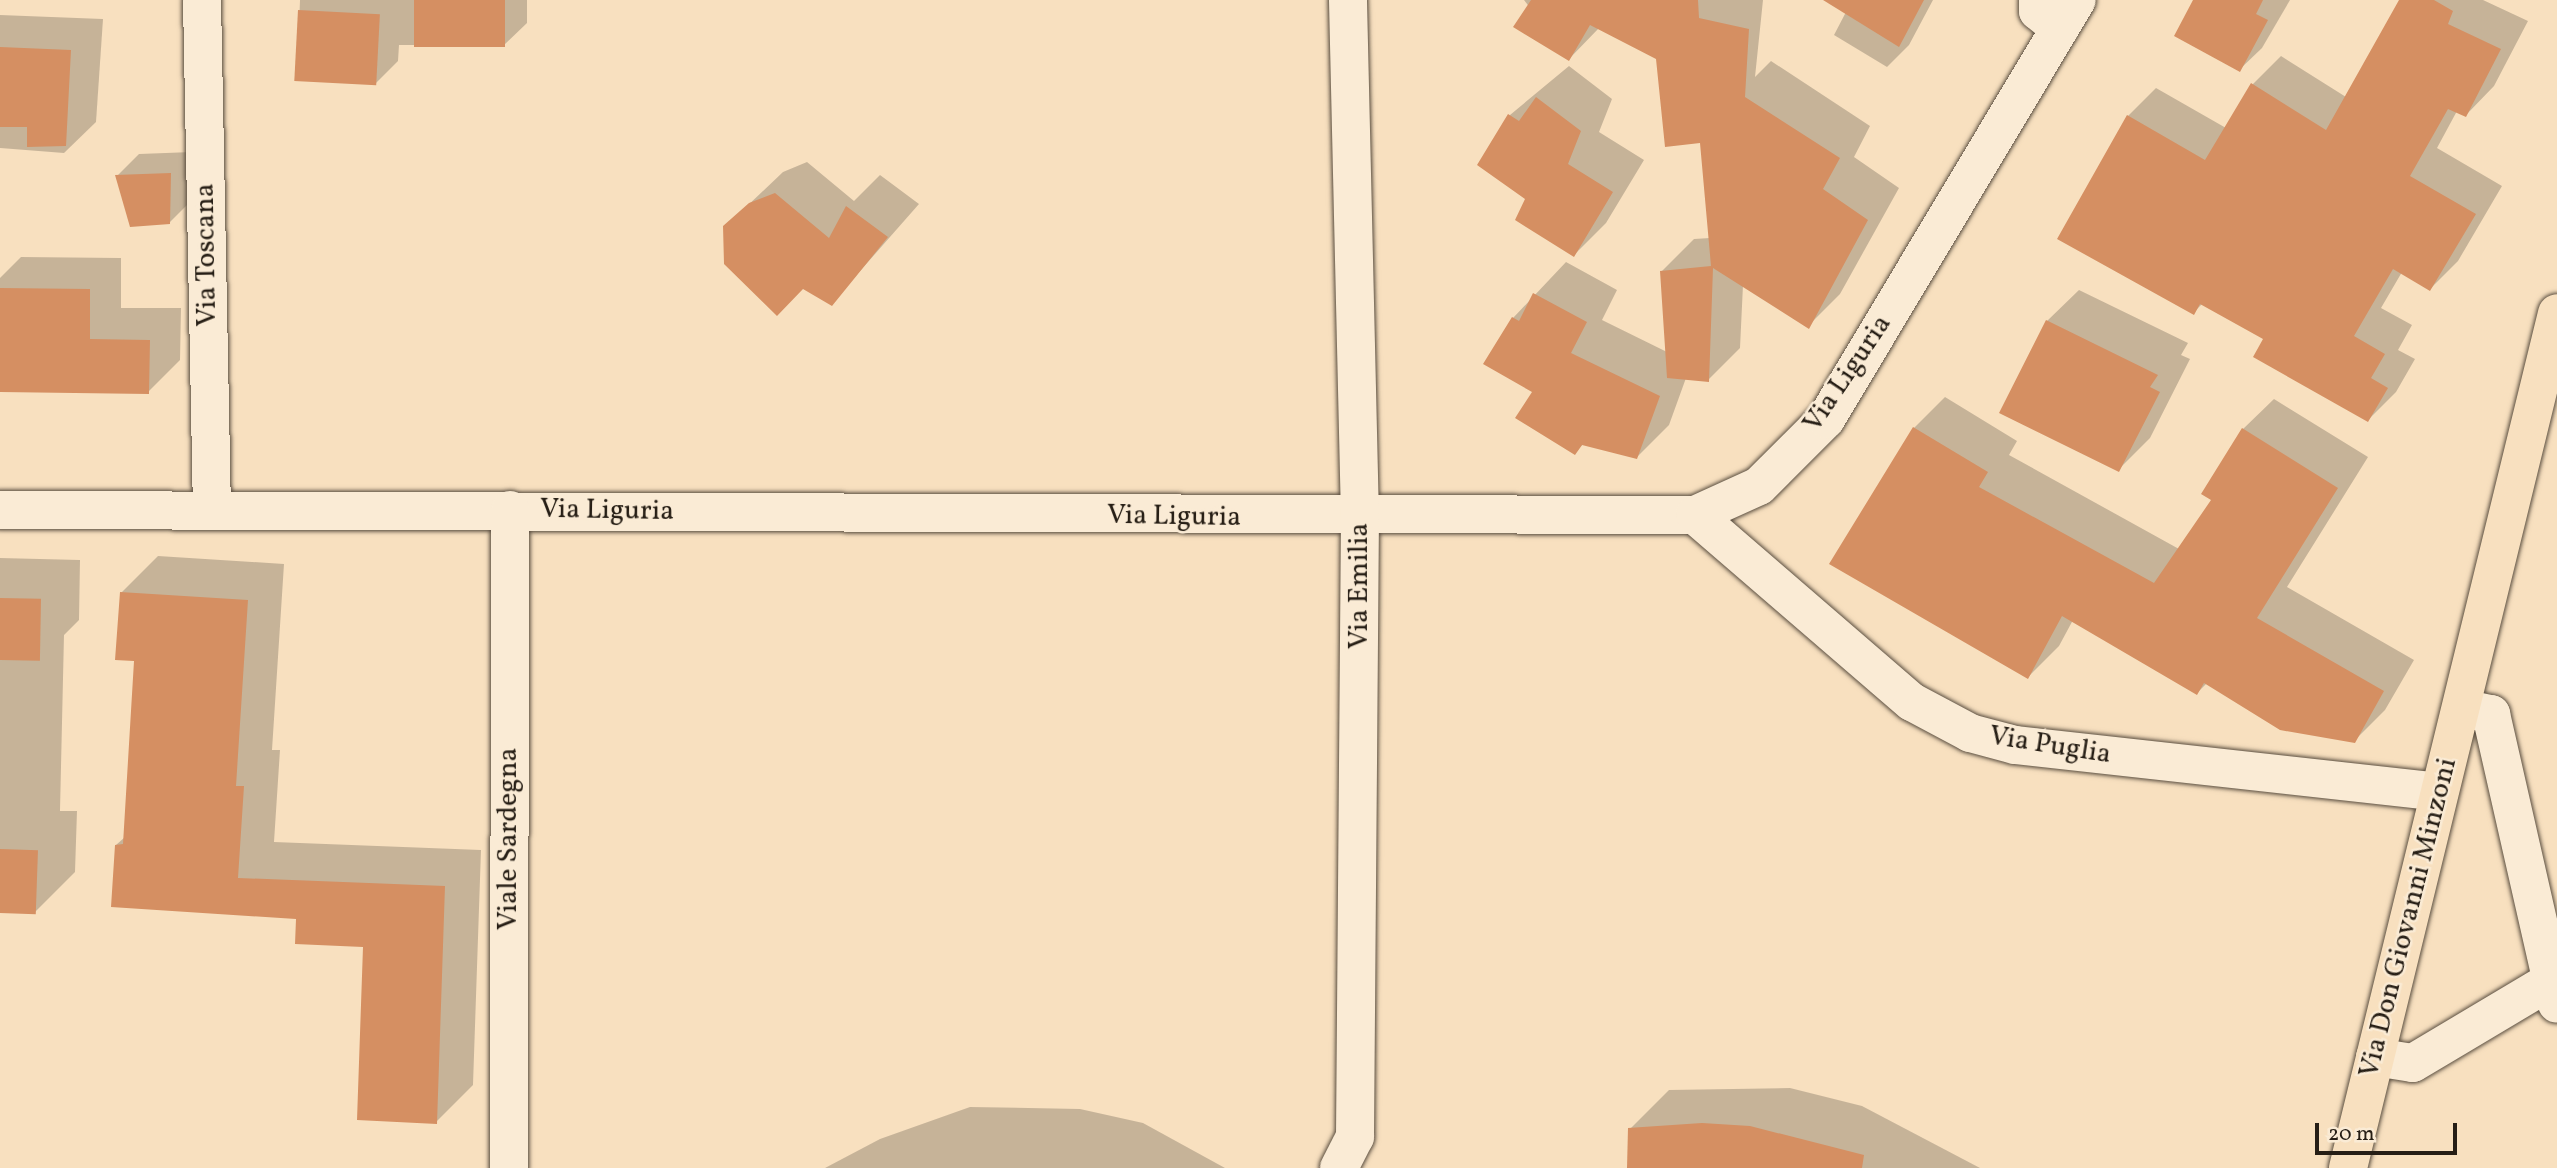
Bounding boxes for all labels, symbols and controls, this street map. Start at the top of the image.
street label: Via Toscana [189,183,225,327]
street label: Via Liguria [1797,309,1899,439]
street label: Via Liguria [540,493,674,529]
street label: Via Liguria [1107,499,1241,535]
street label: Via Emilia [1343,523,1377,649]
street label: Via Puglia [1987,720,2113,772]
street label: Viale Sardegna [492,748,526,930]
street label: Via Don Giovanni Minzoni [2353,755,2465,1081]
scale bar [2319,1108,2461,1152]
text: 20 m [2328,1120,2374,1149]

